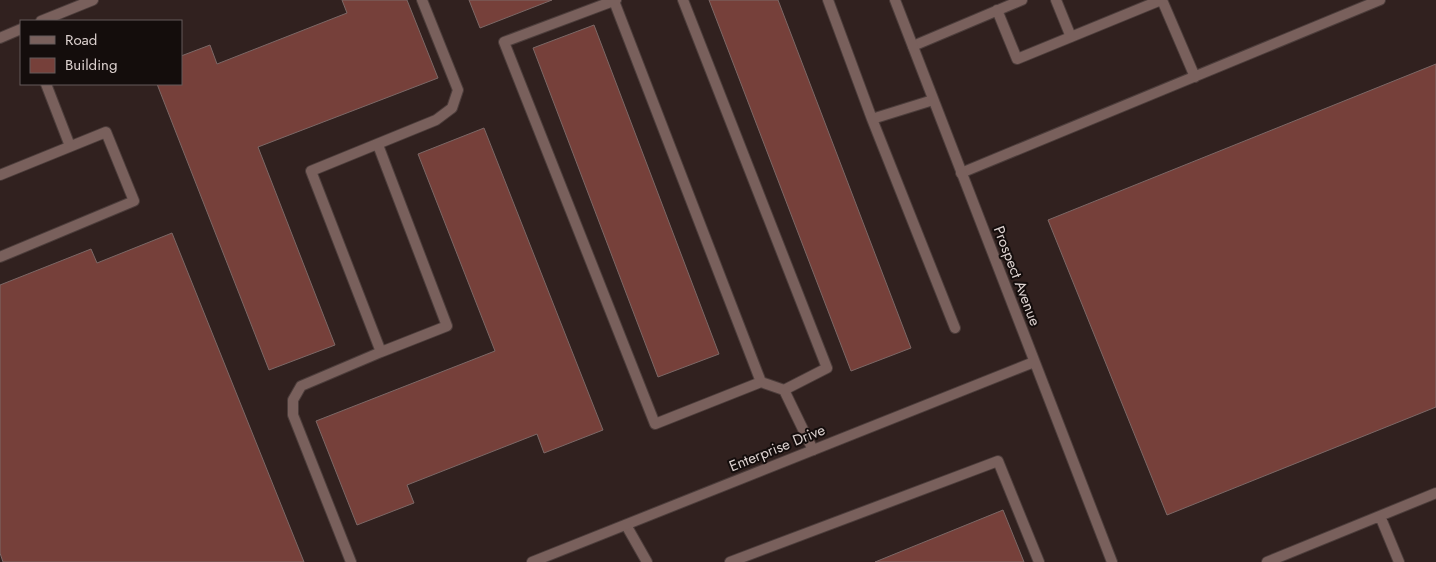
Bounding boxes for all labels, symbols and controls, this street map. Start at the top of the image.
legend [20,20,182,85]
text: Road [65,29,97,51]
text: Building [65,54,117,76]
street label: Prospect Avenue [988,223,1046,329]
street label: Enterprise Drive [726,419,829,477]

